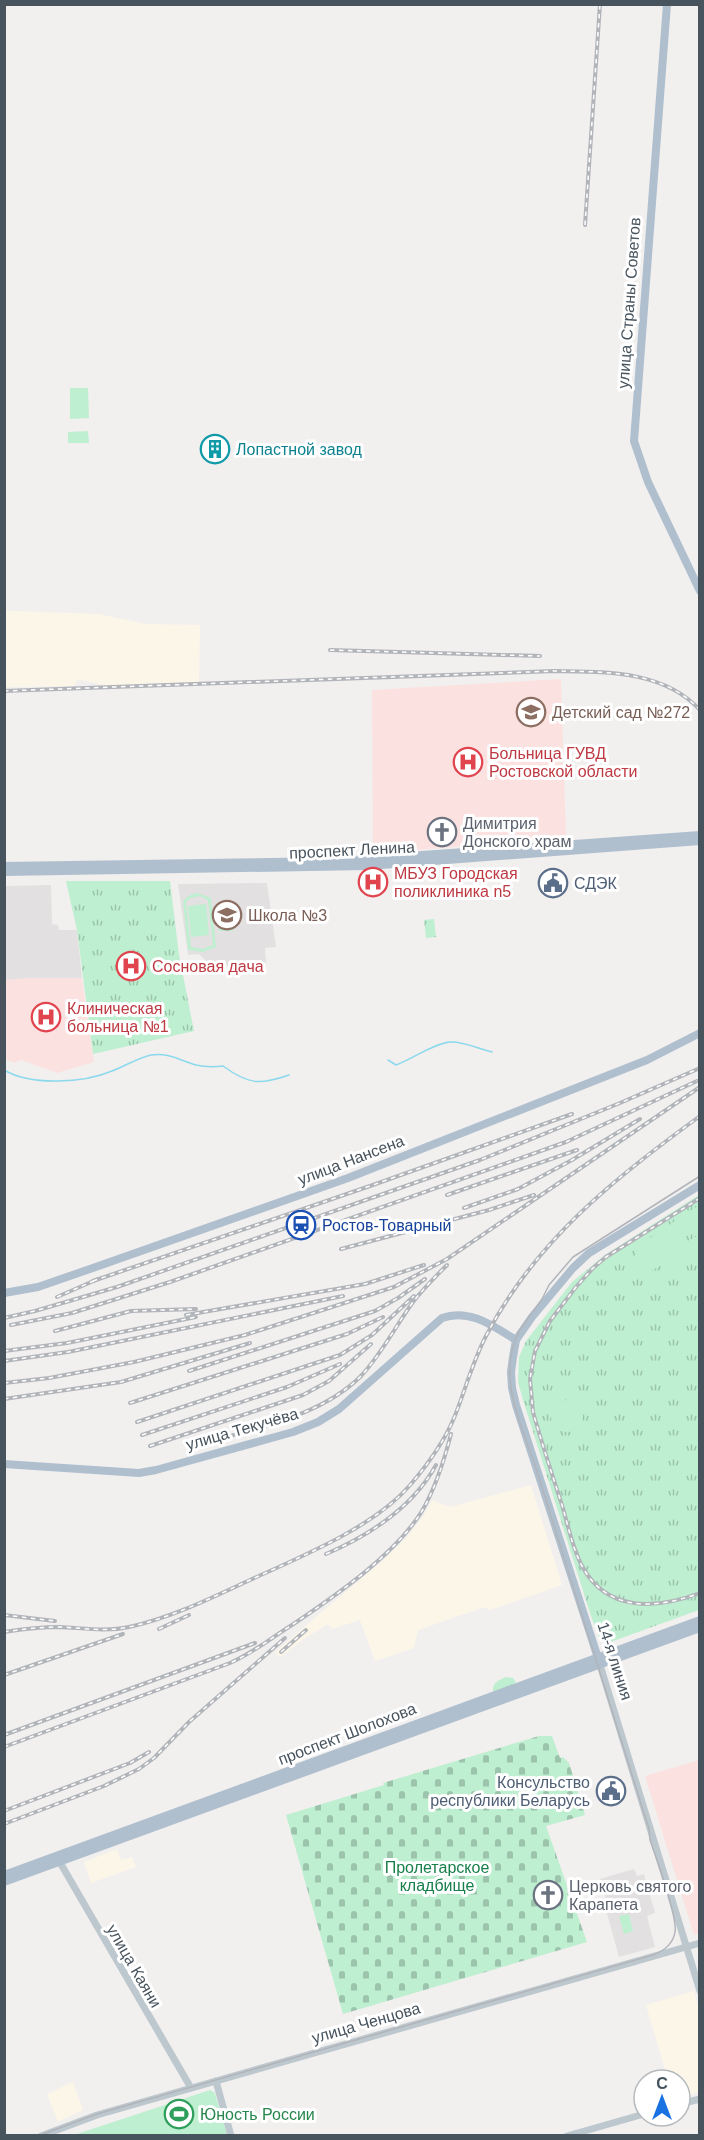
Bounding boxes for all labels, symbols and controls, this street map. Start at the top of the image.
street label: улица Страны Советов [615,217,643,389]
building icon: Лопастной завод [199,433,231,465]
place label: Лопастной завод [236,441,363,458]
school or university icon: Детский сад №272 [515,696,547,728]
place label: Детский сад №272 [552,704,690,721]
place label: Больница ГУВД Ростовской области [489,745,638,780]
hospital icon: Больница ГУВД Ростовской области [452,746,484,778]
place label: Димитрия Донского храм [463,815,571,850]
church icon: Димитрия Донского храм [426,816,458,848]
street label: проспект Ленина [289,838,415,862]
place label: МБУЗ Городская поликлиника n5 [394,865,518,900]
hospital icon: МБУЗ Городская поликлиника n5 [357,866,389,898]
public building icon: СДЭК [537,867,569,899]
place label: СДЭК [574,875,618,892]
school or university icon: Школа №3 [211,899,243,931]
place label: Школа №3 [248,907,327,924]
hospital icon: Сосновая дача [115,950,147,982]
place label: Сосновая дача [152,958,264,975]
place label: Клиническая больница №1 [67,1000,169,1035]
hospital icon: Клиническая больница №1 [30,1001,62,1033]
street label: улица Нансена [296,1132,407,1188]
station icon: Ростов-Товарный [285,1209,317,1241]
place label: Ростов-Товарный [322,1217,452,1234]
street label: улица Текучёва [184,1405,300,1453]
street label: 14-я линия [594,1620,636,1702]
street label: проспект Шолохова [276,1700,418,1768]
place label: Консульство республики Беларусь [430,1774,590,1809]
public building icon: Консульство республики Беларусь [595,1775,627,1807]
park label: Пролетарское кладбище [385,1859,489,1894]
place label: Церковь святого Карапета [569,1878,692,1913]
church icon: Церковь святого Карапета [532,1879,564,1911]
street label: улица Каяни [103,1921,165,2011]
street label: улица Ченцова [310,1999,422,2047]
north arrow [632,2068,692,2128]
text: С [656,2075,668,2092]
sports icon: Юность России [163,2098,195,2130]
place label: Юность России [200,2106,315,2123]

